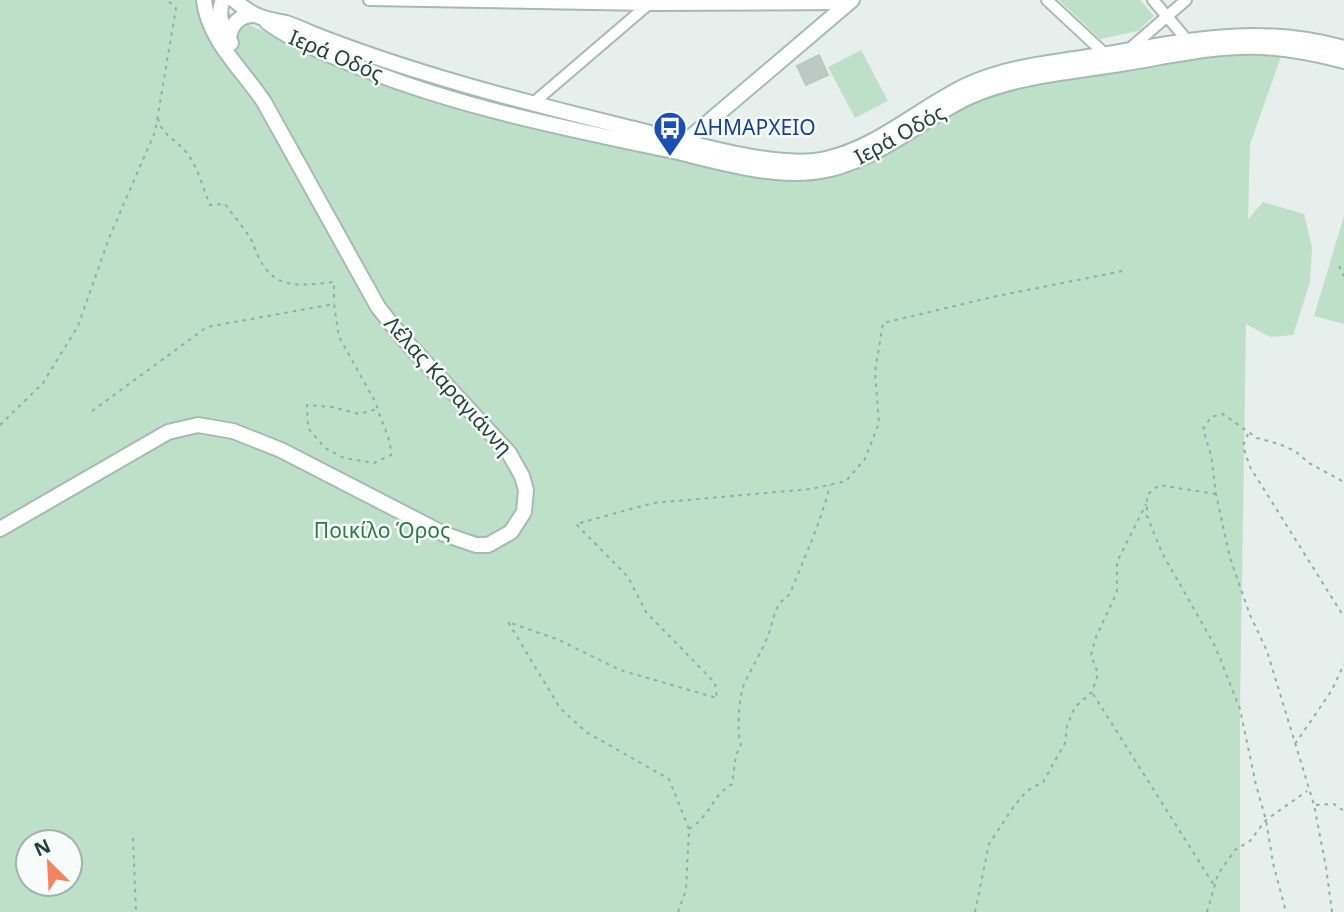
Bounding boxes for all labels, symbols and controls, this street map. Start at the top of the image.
street label: Ιερά Οδός [285,23,388,87]
street label: Ιερά Οδός [849,98,950,171]
bus stop icon: ΔΗΜΑΡΧΕΙΟ [651,109,689,158]
place label: ΔΗΜΑΡΧΕΙΟ [694,113,816,141]
street label: Λέλας Καραγιάννη [379,310,519,461]
park label: Ποικίλο Όρος [314,516,450,544]
north arrow [14,828,84,898]
text: N [30,832,54,862]

